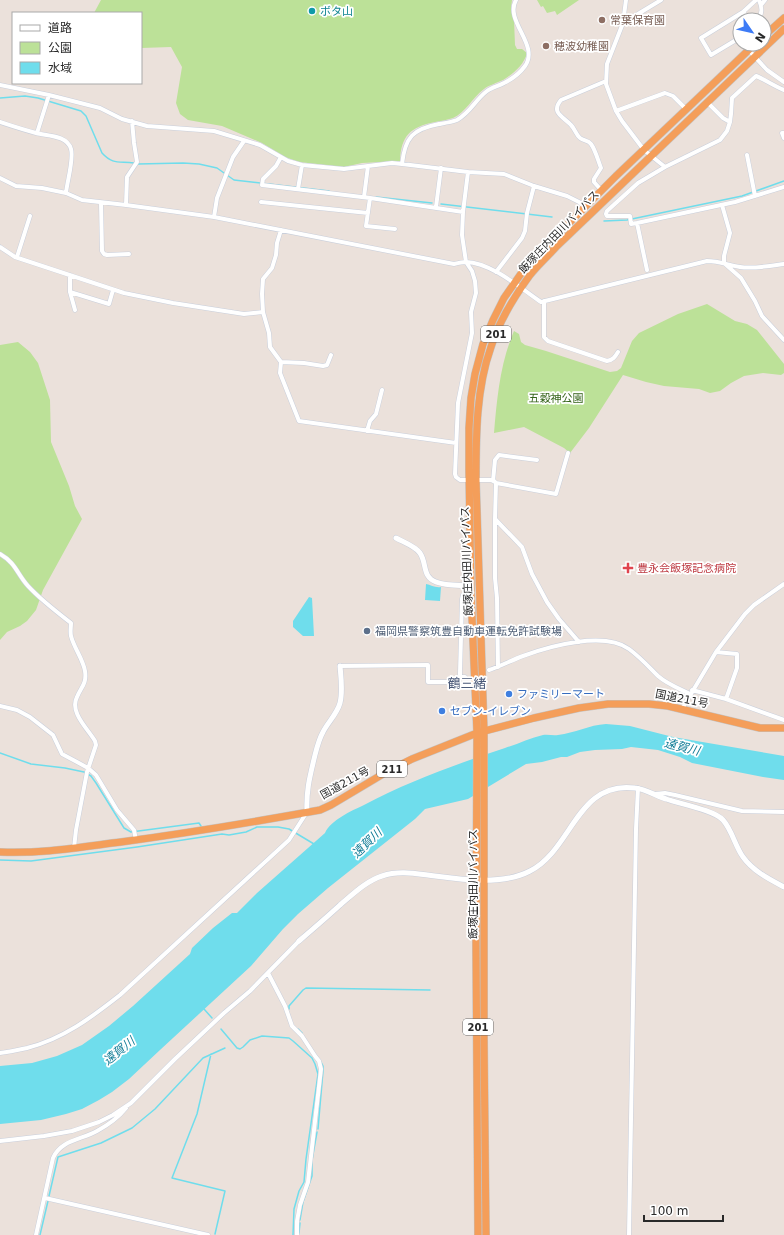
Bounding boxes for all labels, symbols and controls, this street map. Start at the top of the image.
place label: ボタ山 [320,5,353,18]
marker: ボタ山 [307,6,317,16]
legend [12,12,142,84]
north arrow [732,12,772,52]
place label: 常葉保育園 [610,14,665,27]
marker: 常葉保育園 [597,15,607,25]
text: 道路 [48,21,72,35]
text: N [752,30,768,45]
place label: 穂波幼稚園 [554,40,609,53]
text: 公園 [48,41,72,55]
marker: 穂波幼稚園 [541,41,551,51]
text: 水域 [48,61,72,75]
street label: 飯塚庄内田川バイパス [516,188,602,276]
road number: 201 [481,326,511,342]
park label: 五穀神公園 [529,392,584,405]
street label: 飯塚庄内田川バイパス [459,506,475,616]
marker: 豊永会飯塚記念病院 [622,562,634,574]
place label: 豊永会飯塚記念病院 [637,562,736,575]
place label: 福岡県警察筑豊自動車運転免許試験場 [375,625,562,638]
marker: 福岡県警察筑豊自動車運転免許試験場 [362,626,372,636]
district label: 鶴三緒 [447,676,487,691]
street label: 国道211号 [654,687,710,711]
place label: ファミリーマート [517,688,605,701]
marker: ファミリーマート [504,689,514,699]
place label: セブン-イレブン [450,705,531,718]
marker: セブン-イレブン [437,706,447,716]
water label: 遠賀川 [663,736,703,759]
road number: 211 [377,761,407,777]
street label: 国道211号 [318,764,372,802]
water label: 遠賀川 [349,824,386,861]
street label: 飯塚庄内田川バイパス [467,829,480,939]
road number: 201 [463,1019,493,1035]
water label: 遠賀川 [101,1033,139,1068]
scale bar [644,1197,723,1223]
text: 100 m [650,1204,688,1218]

